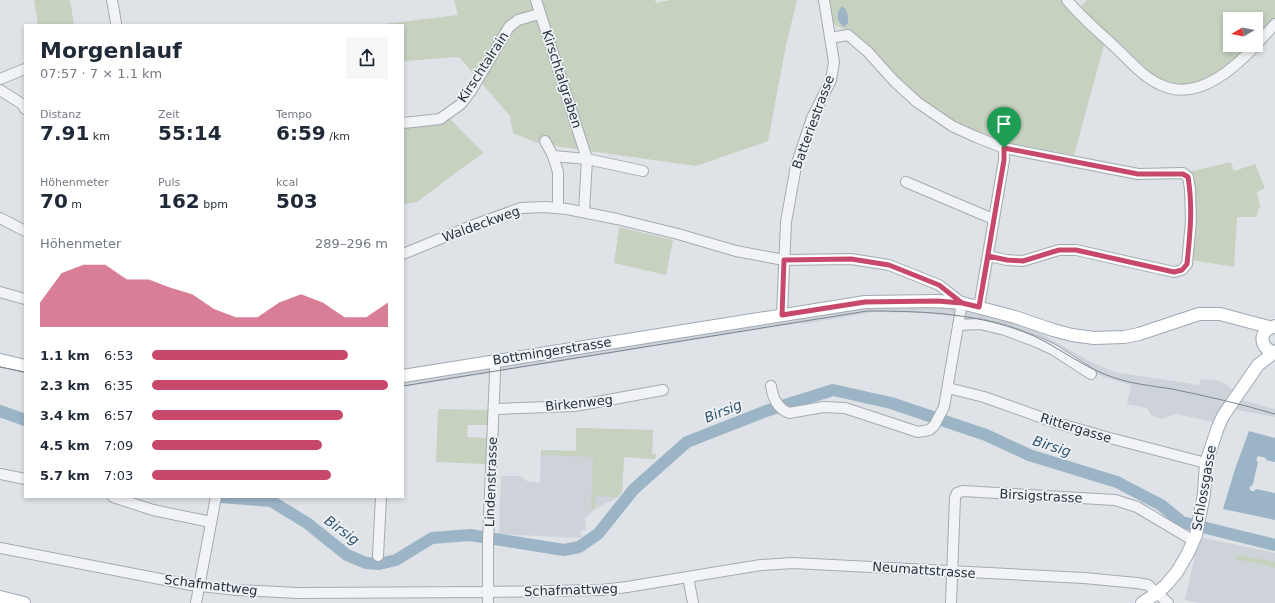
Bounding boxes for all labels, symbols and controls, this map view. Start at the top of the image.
north arrow [1223,12,1263,52]
map controls [1223,12,1263,52]
street label: Kirschtalgraben [539,28,585,130]
street label: Kirschtalrain [455,29,511,105]
button: share [346,37,388,79]
text: Morgenlauf [40,38,182,63]
text: 07:57 · 7 × 1.1 km [40,66,162,81]
street label: Batteriestrasse [789,73,837,171]
pin [987,107,1021,148]
text: Distanz [40,108,81,121]
text: Zeit [158,108,180,121]
text: Tempo [276,108,312,121]
icon: arrive [993,113,1015,135]
text: 7.91 [40,121,89,145]
text: 55:14 [158,121,222,145]
text: 6:59 [276,121,326,145]
text: km [89,130,110,143]
text: /km [326,130,350,143]
text: Höhenmeter [40,176,109,189]
text: Puls [158,176,180,189]
text: kcal [276,176,298,189]
text: 70 [40,189,68,213]
text: 162 [158,189,200,213]
text: 503 [276,189,318,213]
text: m [68,198,82,211]
text: bpm [200,198,228,211]
street label: Waldeckweg [440,203,522,245]
text: Höhenmeter [40,236,121,251]
text: 289–296 m [315,236,388,251]
street label: Bottmingerstrasse [492,334,612,368]
text: 1.1 km [40,348,90,363]
text: 6:53 [104,348,133,363]
text: 2.3 km [40,378,90,393]
text: 6:35 [104,378,133,393]
street label: Birkenweg [544,392,614,414]
water label: Birsig [702,396,744,426]
text: 3.4 km [40,408,90,423]
text: 6:57 [104,408,133,423]
street label: Rittergasse [1039,410,1113,446]
water label: Birsig [1031,432,1073,460]
street label: Lindenstrasse [482,437,500,527]
text: 4.5 km [40,438,90,453]
text: 7:09 [104,438,133,453]
street label: Schlossgasse [1189,444,1219,532]
text: 5.7 km [40,468,90,483]
text: 7:03 [104,468,133,483]
street label: Birsigstrasse [999,486,1083,506]
water label: Birsig [321,512,363,548]
street label: Neumattstrasse [872,559,976,581]
street label: Schafmattweg [163,572,259,598]
street label: Schafmattweg [524,581,618,599]

